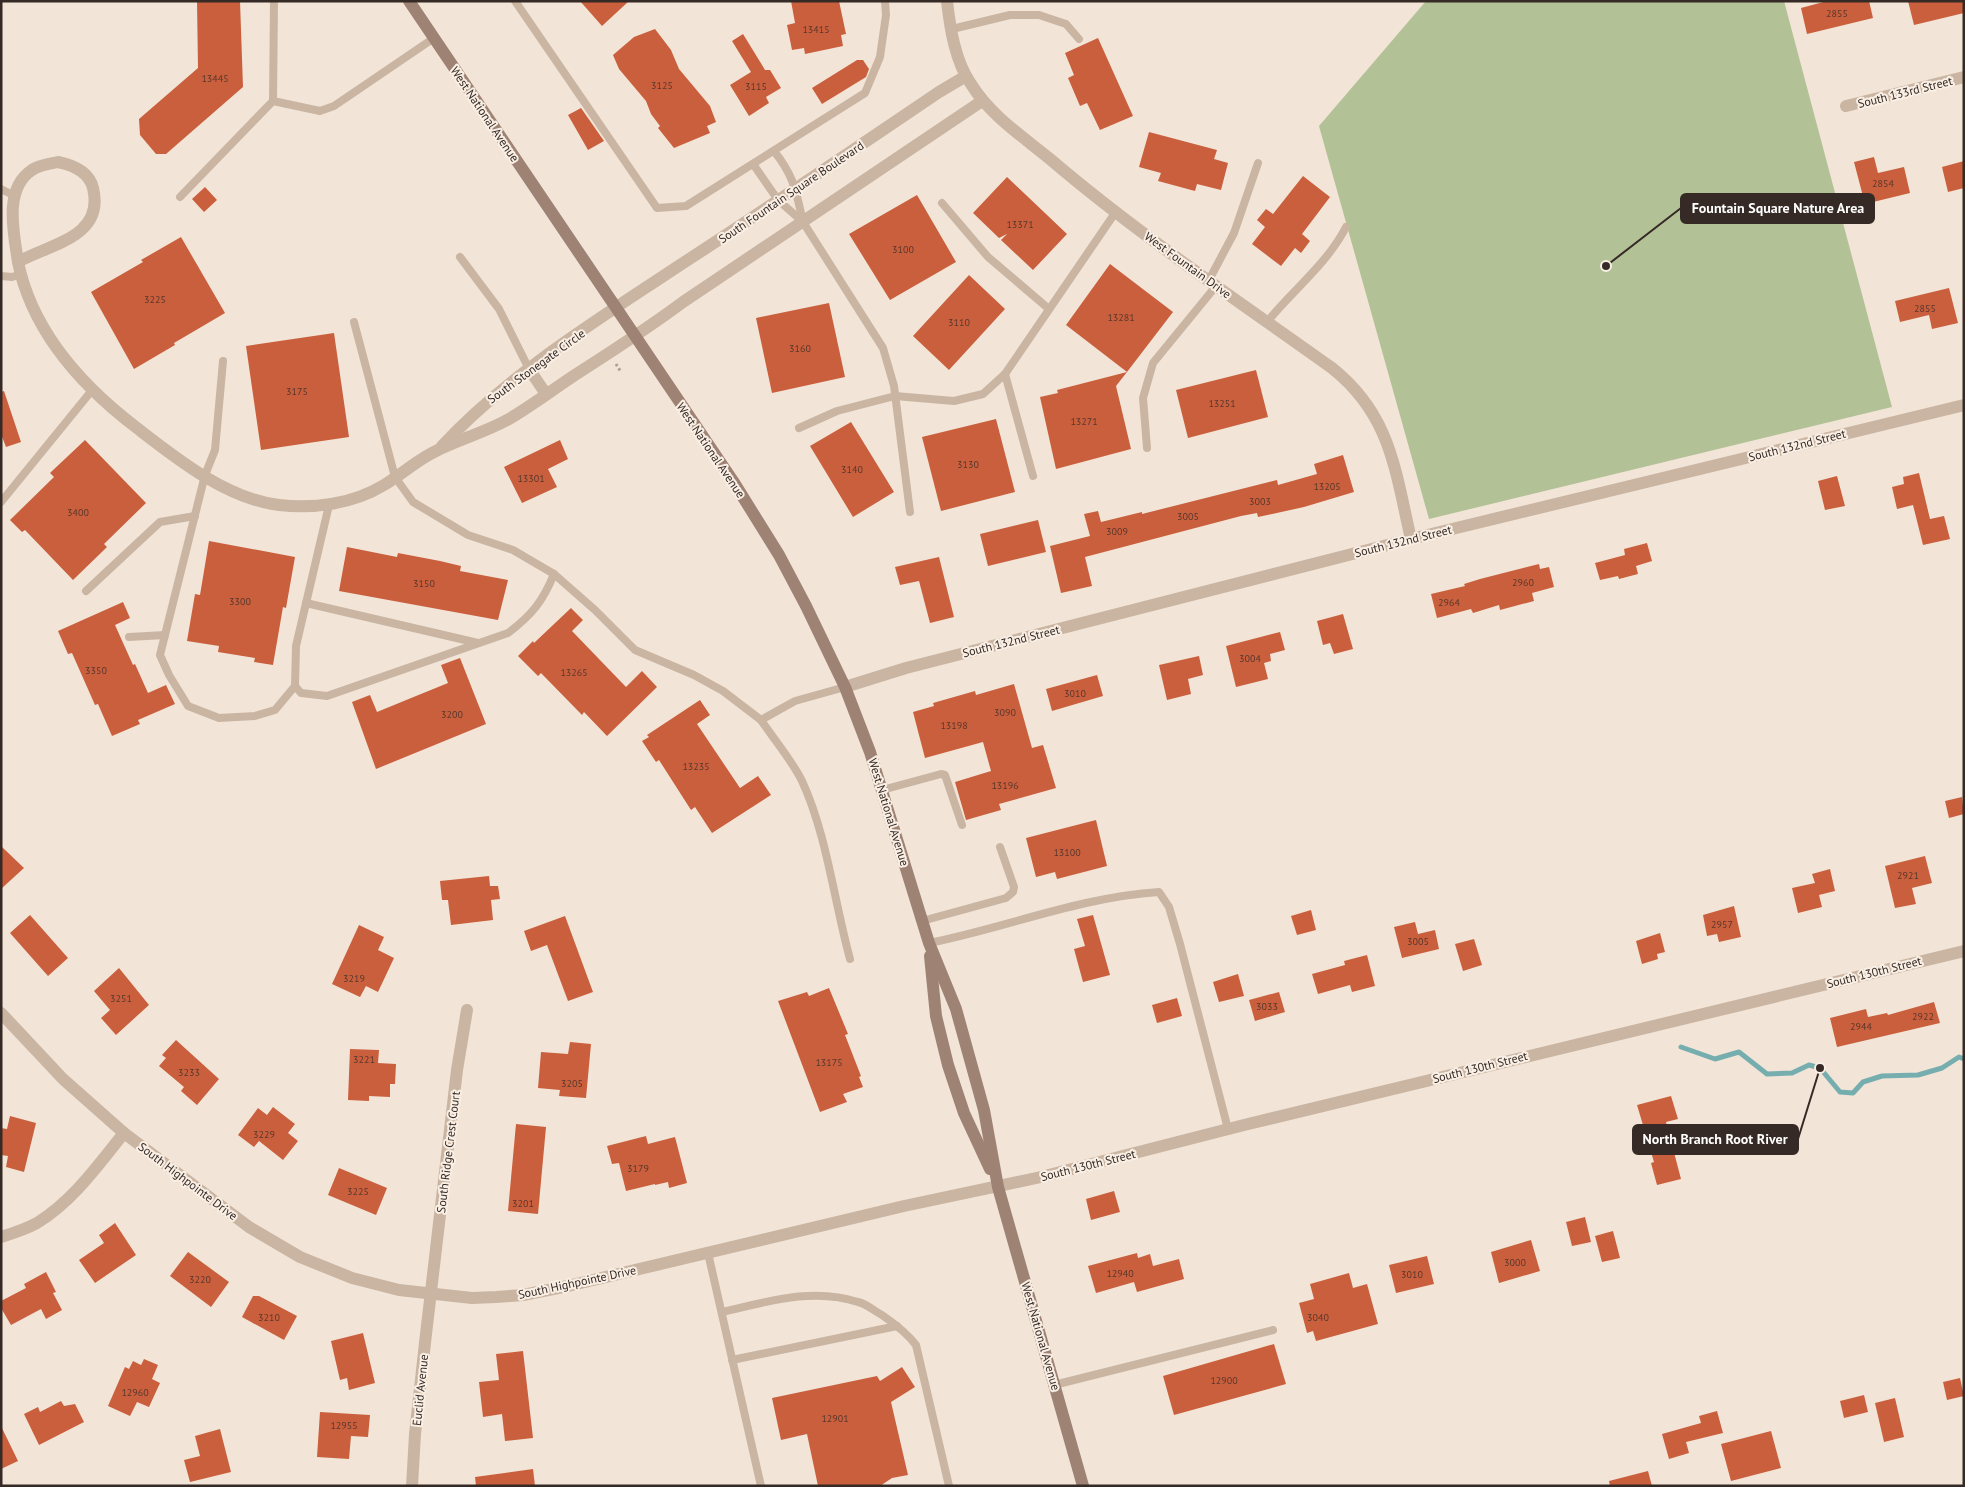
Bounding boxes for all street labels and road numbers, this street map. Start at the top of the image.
street label: West National Avenue [447,63,523,165]
street label: South 133rd Street [1856,73,1954,111]
street label: South Fountain Square Boulevard [716,138,866,246]
street label: West Fountain Drive [1142,229,1234,301]
street label: South Stonegate Circle [484,325,588,407]
street label: West National Avenue [673,399,749,501]
street label: South 132nd Street [1747,426,1847,464]
street label: South 132nd Street [1353,522,1453,560]
street label: South 132nd Street [961,622,1061,660]
street label: West National Avenue [865,756,913,868]
street label: South 130th Street [1825,953,1923,991]
street label: South 130th Street [1431,1048,1529,1086]
street label: South Ridge Crest Court [433,1090,463,1214]
street label: South Highpointe Drive [135,1139,241,1223]
street label: South 130th Street [1039,1146,1137,1184]
street label: South Highpointe Drive [517,1262,637,1302]
street label: West National Avenue [1018,1280,1064,1392]
street label: Euclid Avenue [409,1354,431,1426]

